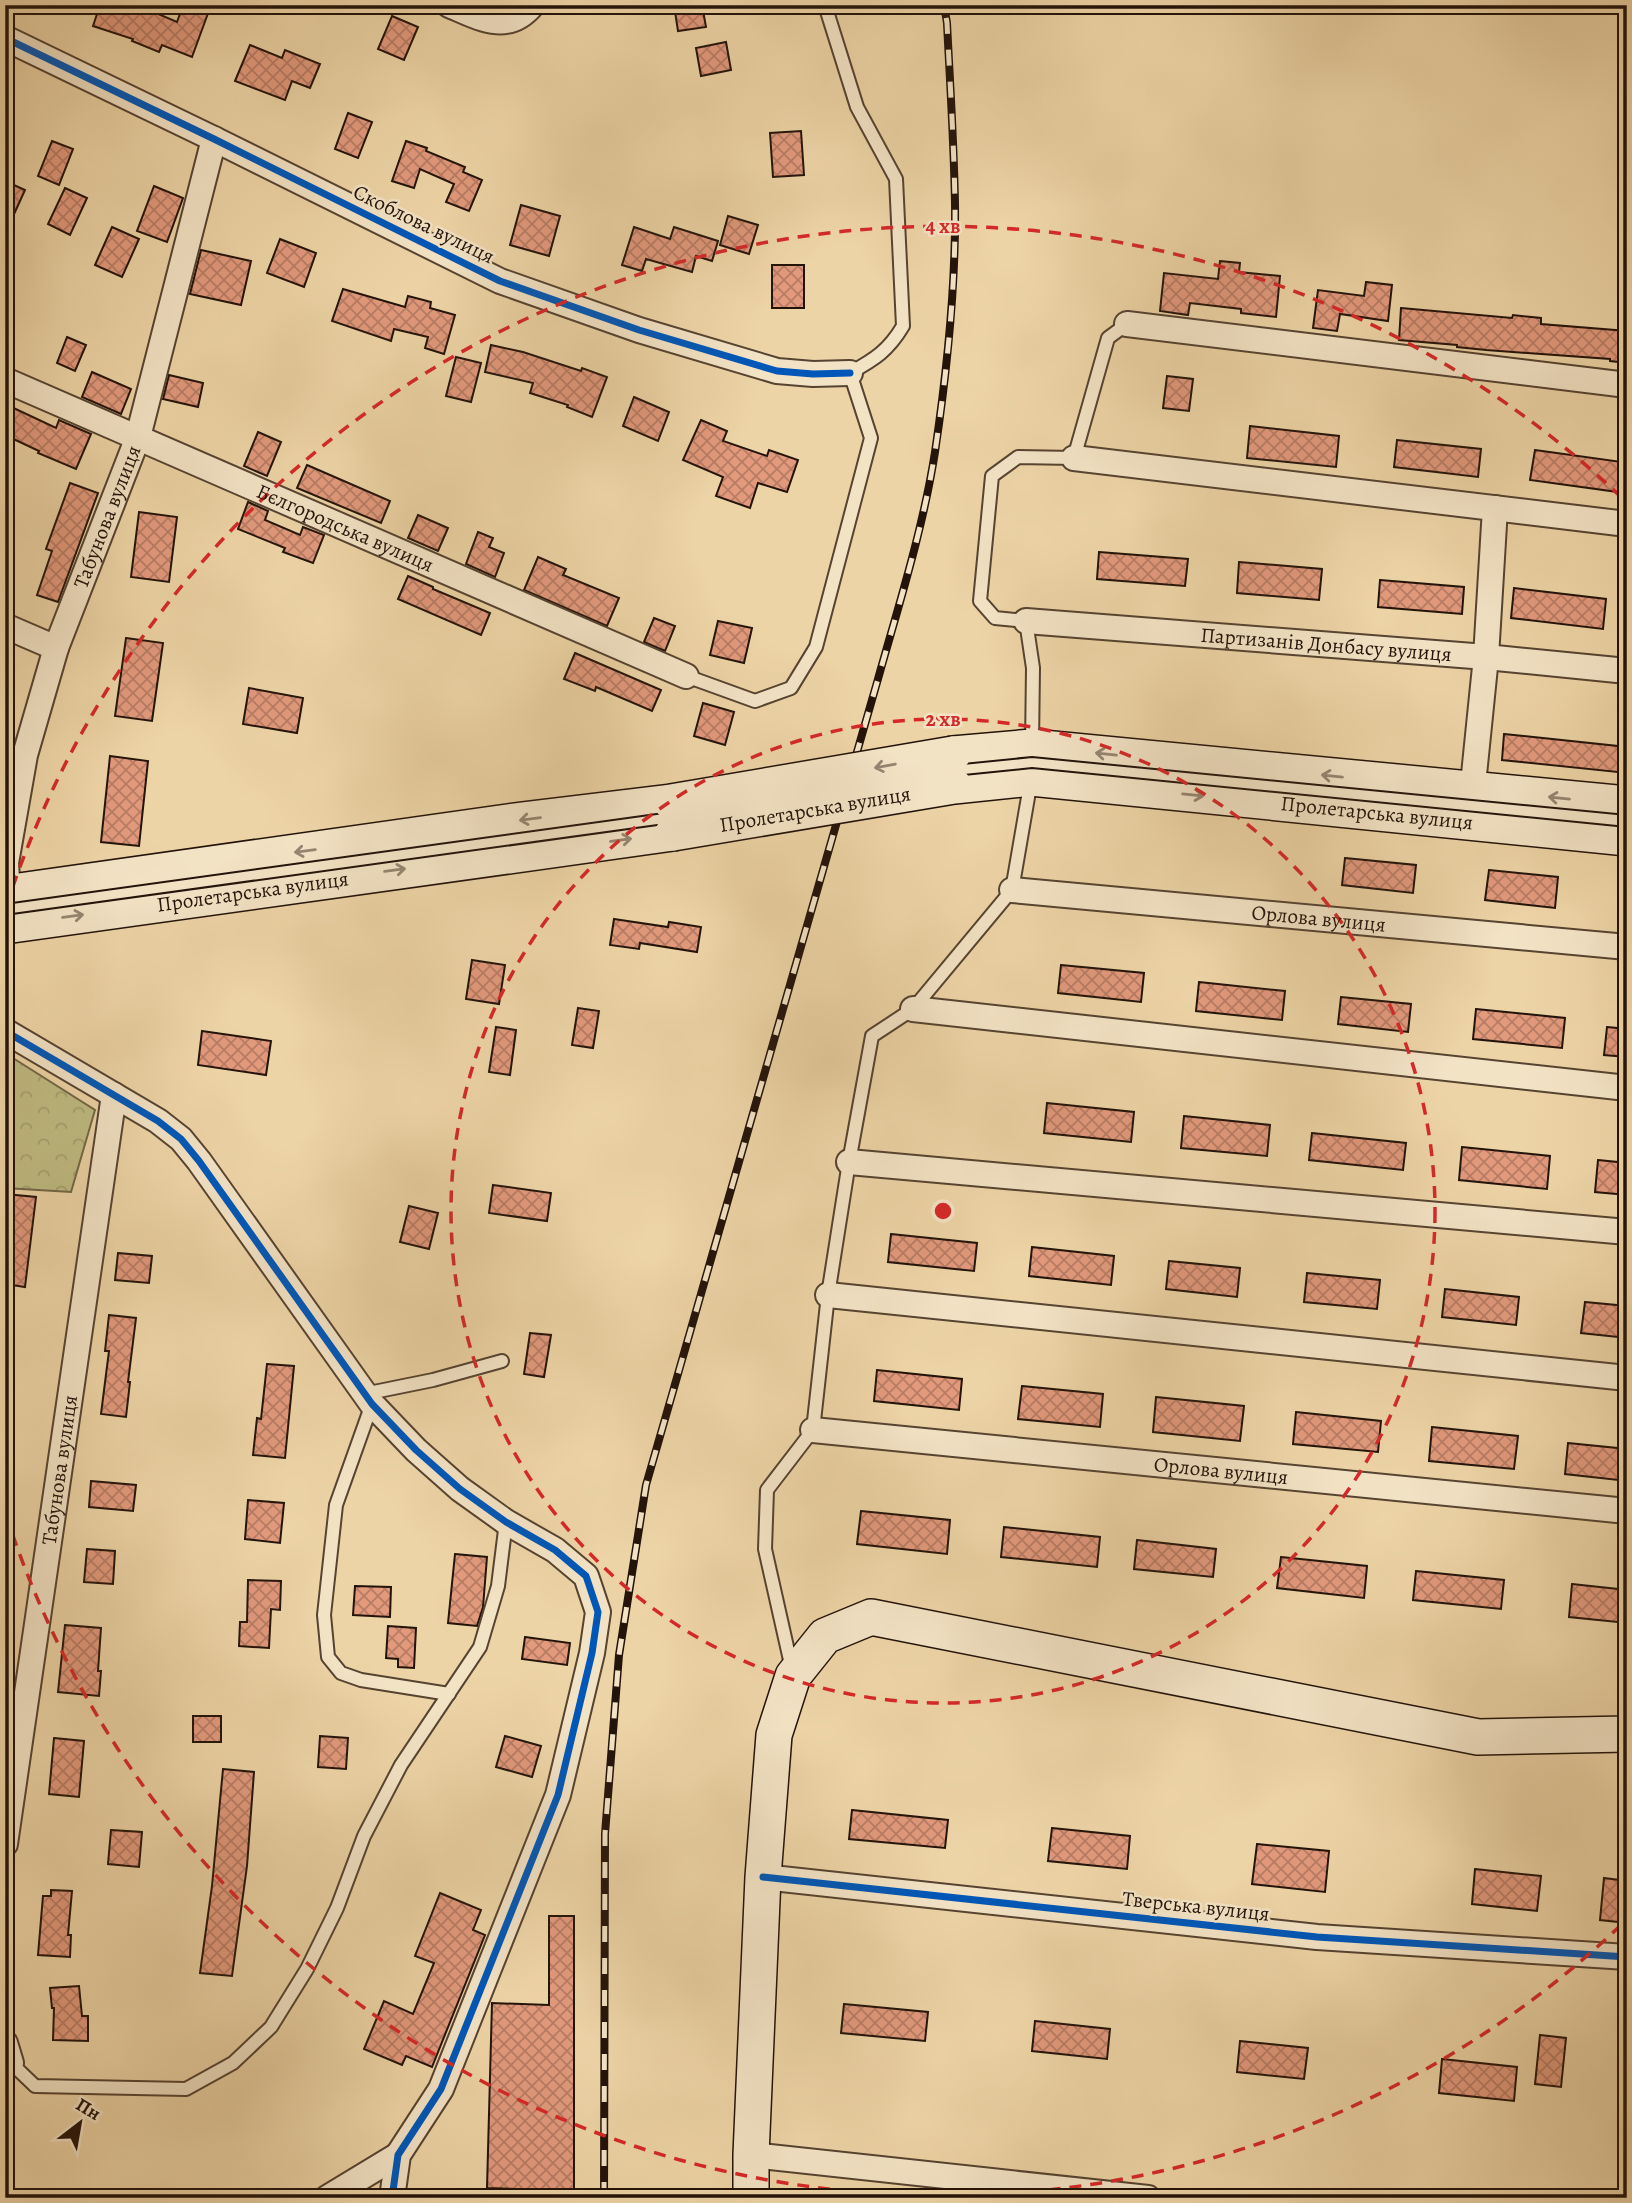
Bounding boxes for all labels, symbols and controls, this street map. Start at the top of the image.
street label: Скоблова вулиця [349,178,499,270]
text: 4 хв [926,212,960,240]
street label: Табунова вулиця [67,441,147,592]
street label: Бєлгородська вулиця [252,477,438,579]
street label: Партизанів Донбасу вулиця [1199,621,1453,668]
text: 2 хв [925,705,961,733]
one-way arrow [1095,747,1118,760]
one-way arrow [874,760,897,773]
one-way arrow [1322,769,1344,782]
street label: Пролетарська вулиця [717,779,913,839]
one-way arrow [1181,788,1204,801]
street label: Пролетарська вулиця [1279,789,1474,836]
one-way arrow [1548,791,1571,804]
one-way arrow [519,813,542,826]
one-way arrow [609,833,631,846]
one-way arrow [294,845,316,858]
street label: Пролетарська вулиця [155,864,350,919]
one-way arrow [383,864,406,877]
street label: Орлова вулиця [1250,898,1387,939]
one-way arrow [61,909,84,922]
centre of rings [931,1199,955,1223]
street label: Табунова вулиця [35,1393,84,1547]
street label: Орлова вулиця [1153,1450,1289,1491]
street label: Тверська вулиця [1121,1884,1271,1928]
north arrow [46,2088,116,2158]
text: Пн [71,2092,106,2127]

